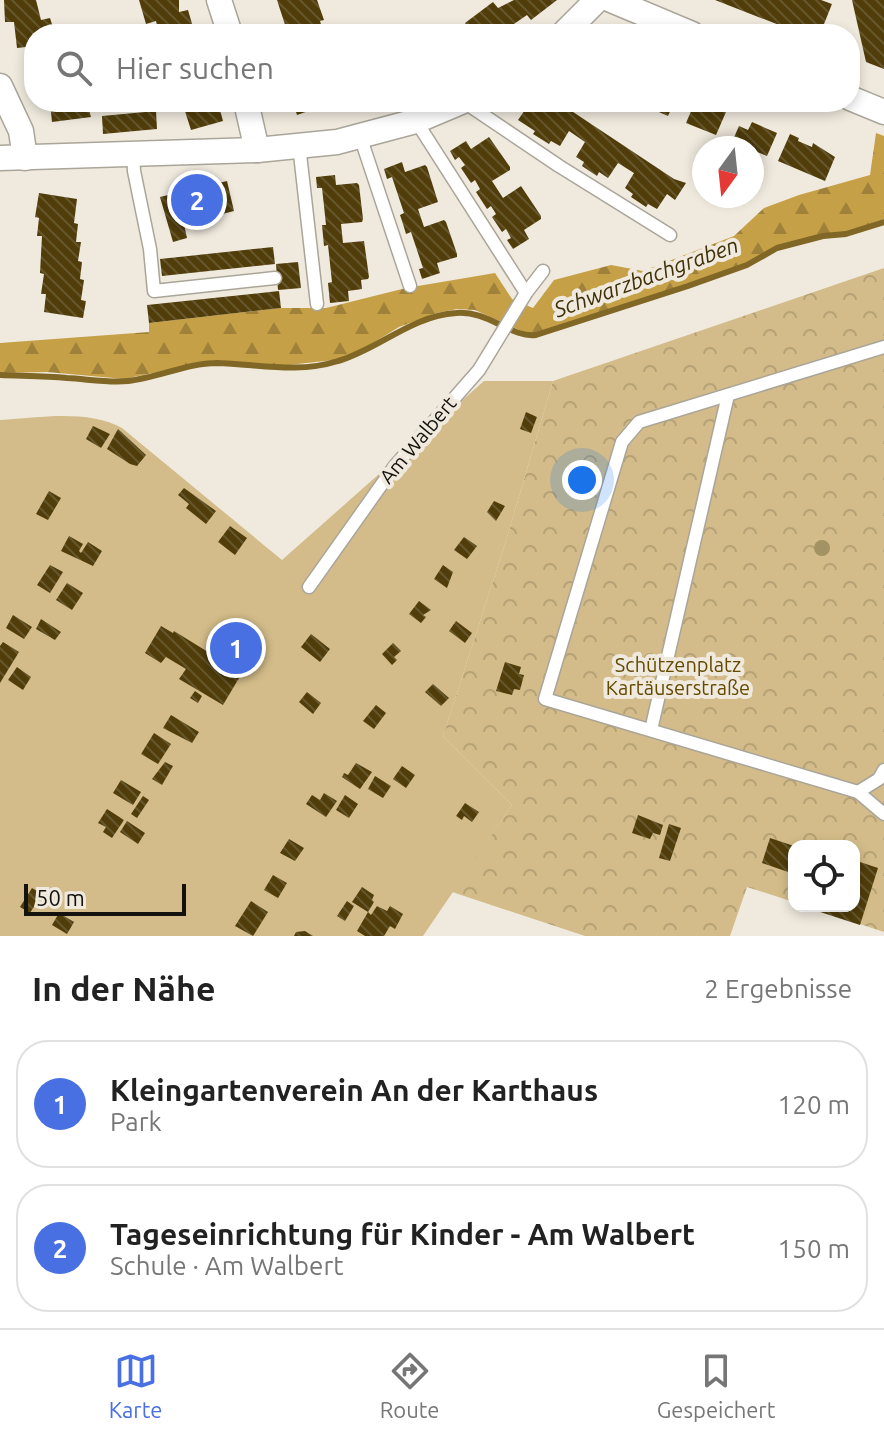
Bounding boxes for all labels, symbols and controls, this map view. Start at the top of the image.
search box [24,24,860,112]
icon: search [52,46,96,90]
text: Hier suchen [116,51,274,85]
north arrow [692,136,764,208]
pin: 2 [171,170,223,230]
water label: Schwarzbachgraben [549,232,741,322]
street label: Am Walbert [375,391,461,488]
your location [562,460,602,500]
pin: 1 [210,618,262,678]
park label: Schützenplatz Kartäuserstraße [606,653,750,699]
map controls [788,840,860,912]
button: locate [788,840,860,912]
scale bar [24,880,186,916]
text: 50 m [36,885,85,910]
text: In der Nähe [32,969,215,1007]
text: 2 Ergebnisse [704,974,852,1003]
text: Kleingartenverein An der Karthaus [110,1073,598,1107]
text: 1 [53,1090,67,1119]
text: 120 m [778,1090,850,1119]
text: Park [110,1107,162,1136]
text: Tageseinrichtung für Kinder - Am Walbert [110,1217,695,1251]
text: 2 [53,1234,67,1263]
text: 150 m [778,1234,850,1263]
text: Schule · Am Walbert [110,1251,344,1280]
tab: Karte [109,1349,162,1422]
tab: Route [380,1349,440,1422]
tab: Gespeichert [657,1349,775,1422]

